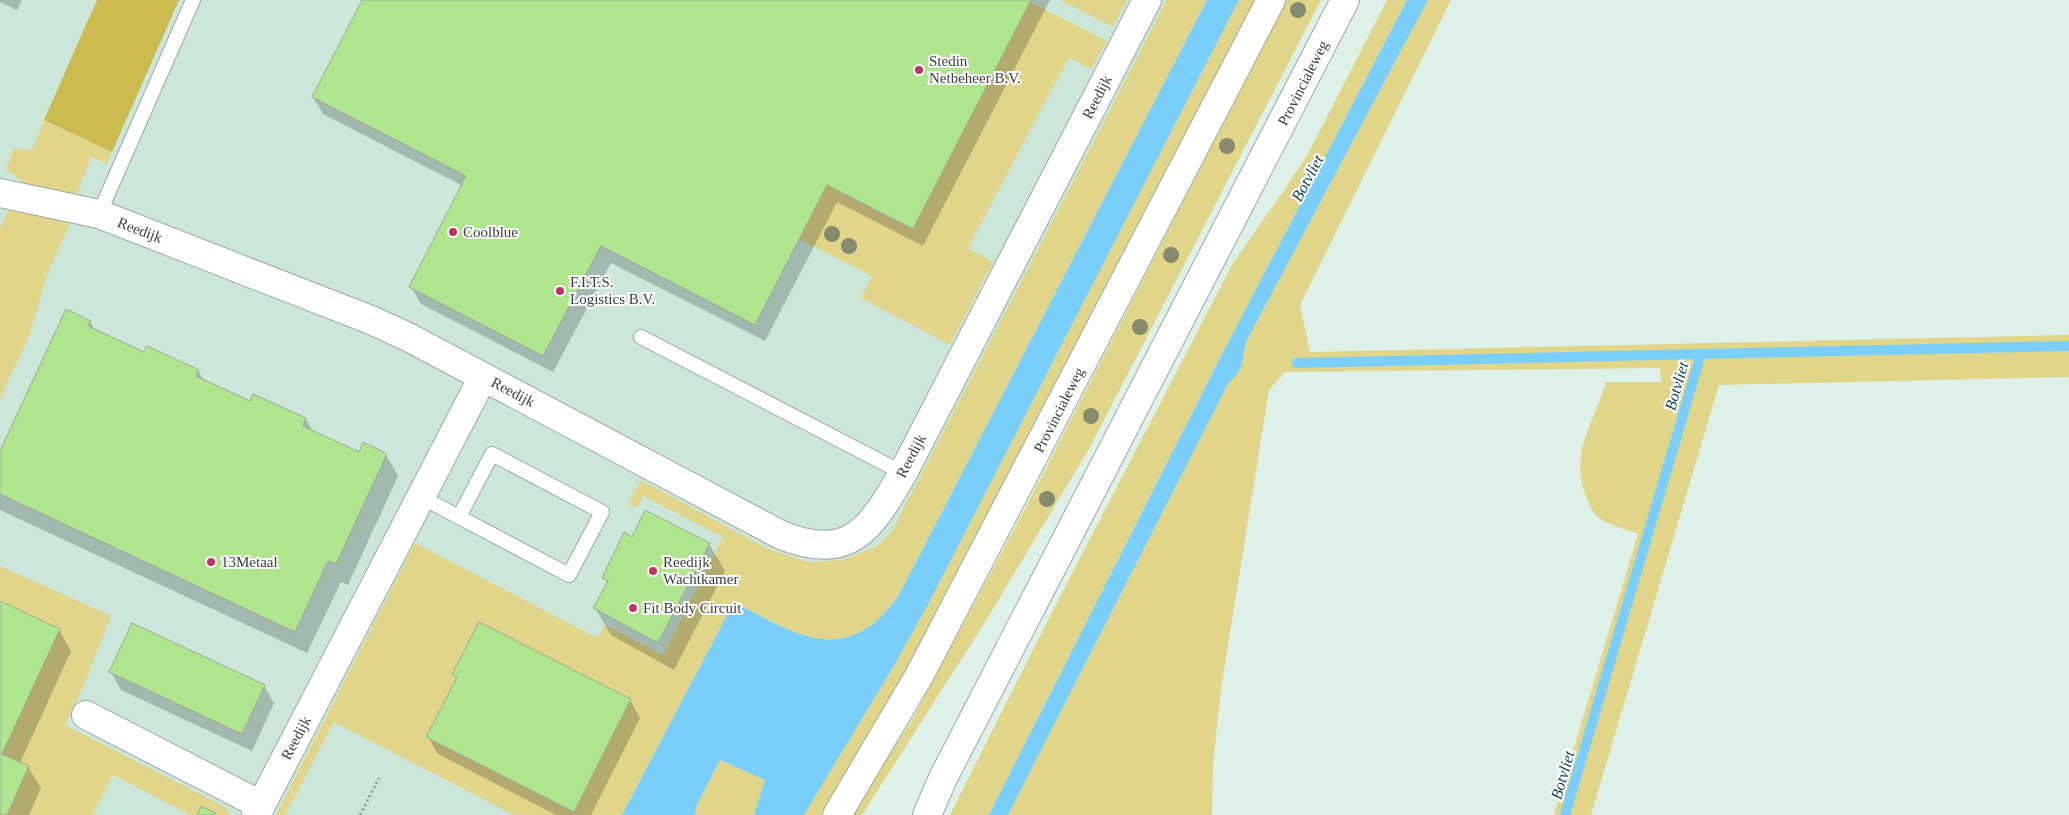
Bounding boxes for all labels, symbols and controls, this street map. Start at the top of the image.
street label: Provincialeweg [1275,37,1332,128]
place label: Stedin Netbeheer B.V. [929,53,1021,86]
marker: Stedin Netbeheer B.V. [913,64,925,76]
street label: Reedijk [1079,72,1115,121]
water label: Botvliet [1288,152,1327,204]
street label: Reedijk [115,214,165,246]
place label: Coolblue [463,224,518,240]
marker: Coolblue [447,226,459,238]
place label: F.I.T.S. Logistics B.V. [570,274,655,307]
marker: F.I.T.S. Logistics B.V. [554,285,566,297]
water label: Botvliet [1661,359,1692,412]
street label: Provincialeweg [1031,364,1088,455]
street label: Reedijk [489,374,538,410]
street label: Reedijk [893,431,929,480]
place label: 13Metaal [221,554,278,570]
place label: Reedijk Wachtkamer [663,554,738,587]
marker: 13Metaal [205,556,217,568]
marker: Reedijk Wachtkamer [647,565,659,577]
place label: Fit Body Circuit [643,600,742,616]
marker: Fit Body Circuit [627,602,639,614]
street label: Reedijk [278,713,314,762]
water label: Botvliet [1547,748,1578,801]

